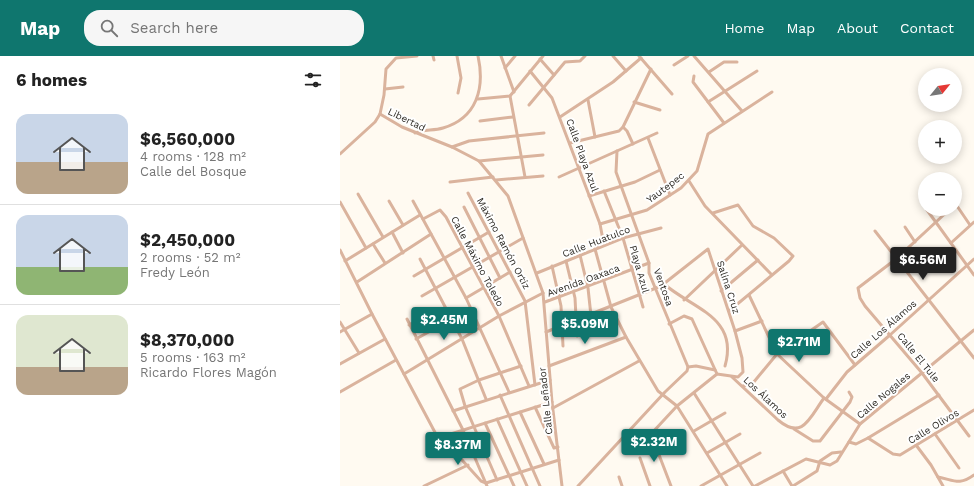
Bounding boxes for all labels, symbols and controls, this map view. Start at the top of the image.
search box [84,10,364,46]
text: Map [20,17,60,40]
icon: search [98,17,120,39]
text: Search here [130,19,218,37]
text: Home [724,20,764,36]
text: Map [786,20,815,36]
text: About [837,20,878,36]
text: Contact [900,20,954,36]
north arrow [918,68,962,112]
map controls [918,68,962,216]
icon: filters [302,69,324,91]
text: 6 homes [16,70,87,90]
street label: Libertad [386,106,427,133]
street label: Calle Playa Azul [564,117,601,193]
button: + [918,120,962,164]
text: $6,560,000 [140,129,235,149]
icon: home [48,130,96,178]
text: 4 rooms · 128 m² [140,149,246,164]
text: Calle del Bosque [140,164,247,179]
street label: Yautepec [644,169,687,205]
button: − [918,172,962,216]
street label: Máximo Ramón Ortiz [475,196,532,291]
street label: Calle Máximo Toledo [449,214,506,308]
street label: Calle Huatulco [561,223,632,259]
text: $2,450,000 [140,230,235,250]
icon: home [48,231,96,279]
street label: Playa Azul [627,244,652,294]
pin: $6.56M [890,247,956,281]
text: 2 rooms · 52 m² [140,250,240,265]
text: $6.56M [899,252,947,267]
street label: Salina Cruz [715,259,742,315]
street label: Avenida Oaxaca [545,262,621,299]
text: Fredy León [140,265,210,280]
street label: Ventosa [652,267,675,308]
street label: Calle Los Álamos [848,298,919,361]
pin: $2.45M [411,307,477,341]
pin: $5.09M [552,311,618,345]
text: $2.45M [420,312,468,327]
text: $5.09M [561,316,609,331]
pin: $2.71M [766,329,832,363]
text: $8,370,000 [140,330,234,350]
street label: Calle El Tule [895,330,942,384]
icon: home [48,331,96,379]
text: $2.71M [777,334,821,349]
text: 5 rooms · 163 m² [140,350,246,365]
text: Ricardo Flores Magón [140,365,277,380]
street label: Calle Leñador [536,367,555,435]
street label: Calle Nogales [854,370,912,421]
street label: Los Álamos [741,374,790,421]
street label: Calle Olivos [906,407,961,446]
pin: $2.32M [621,429,687,463]
pin: $8.37M [425,432,491,466]
text: $2.32M [630,434,678,449]
text: $8.37M [434,437,482,452]

